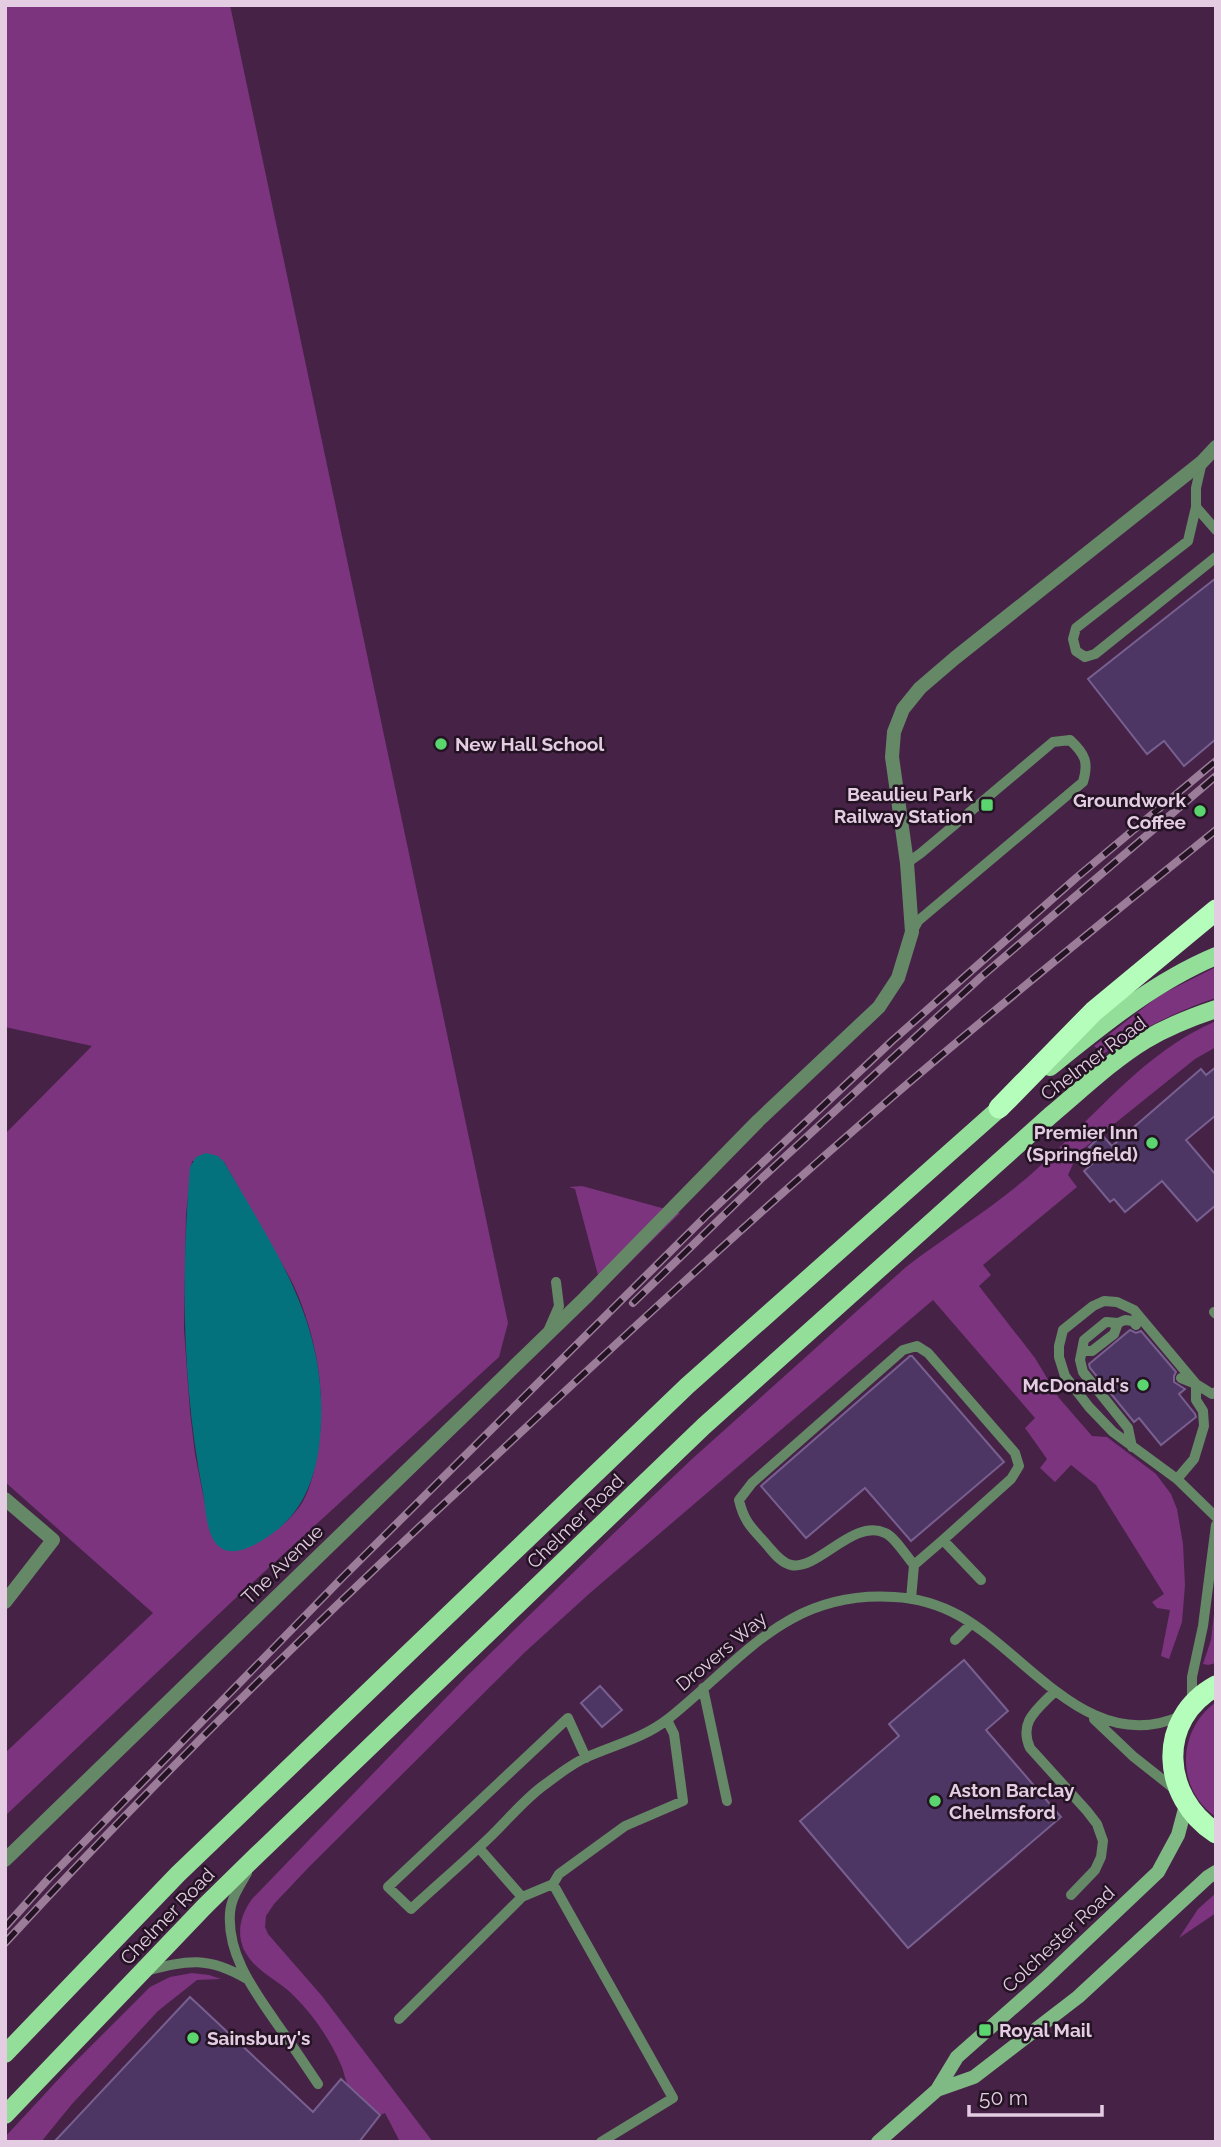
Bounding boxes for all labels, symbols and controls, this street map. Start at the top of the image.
place label: New Hall School [455,733,605,755]
marker: New Hall School [433,736,449,752]
place label: Beaulieu Park Railway Station [834,783,973,827]
place label: Groundwork Coffee [1073,789,1186,833]
marker: Beaulieu Park Railway Station [979,797,995,813]
marker: Groundwork Coffee [1192,803,1208,819]
street label: Chelmer Road [1036,1011,1150,1105]
place label: Premier Inn (Springfield) [1026,1121,1138,1165]
marker: Premier Inn (Springfield) [1144,1135,1160,1151]
place label: McDonald's [1023,1374,1129,1396]
marker: McDonald's [1135,1377,1151,1393]
street label: Chelmer Road [522,1469,628,1573]
street label: The Avenue [237,1520,327,1608]
street label: Drovers Way [671,1607,771,1695]
place label: Aston Barclay Chelmsford [949,1779,1075,1823]
marker: Aston Barclay Chelmsford [927,1793,943,1809]
street label: Chelmer Road [115,1863,219,1969]
street label: Colchester Road [997,1881,1119,1997]
place label: Royal Mail [999,2019,1093,2041]
marker: Royal Mail [977,2022,993,2038]
place label: Sainsbury's [207,2027,310,2049]
marker: Sainsbury's [185,2030,201,2046]
scale bar [969,2074,1102,2118]
text: 50 m [979,2085,1028,2110]

